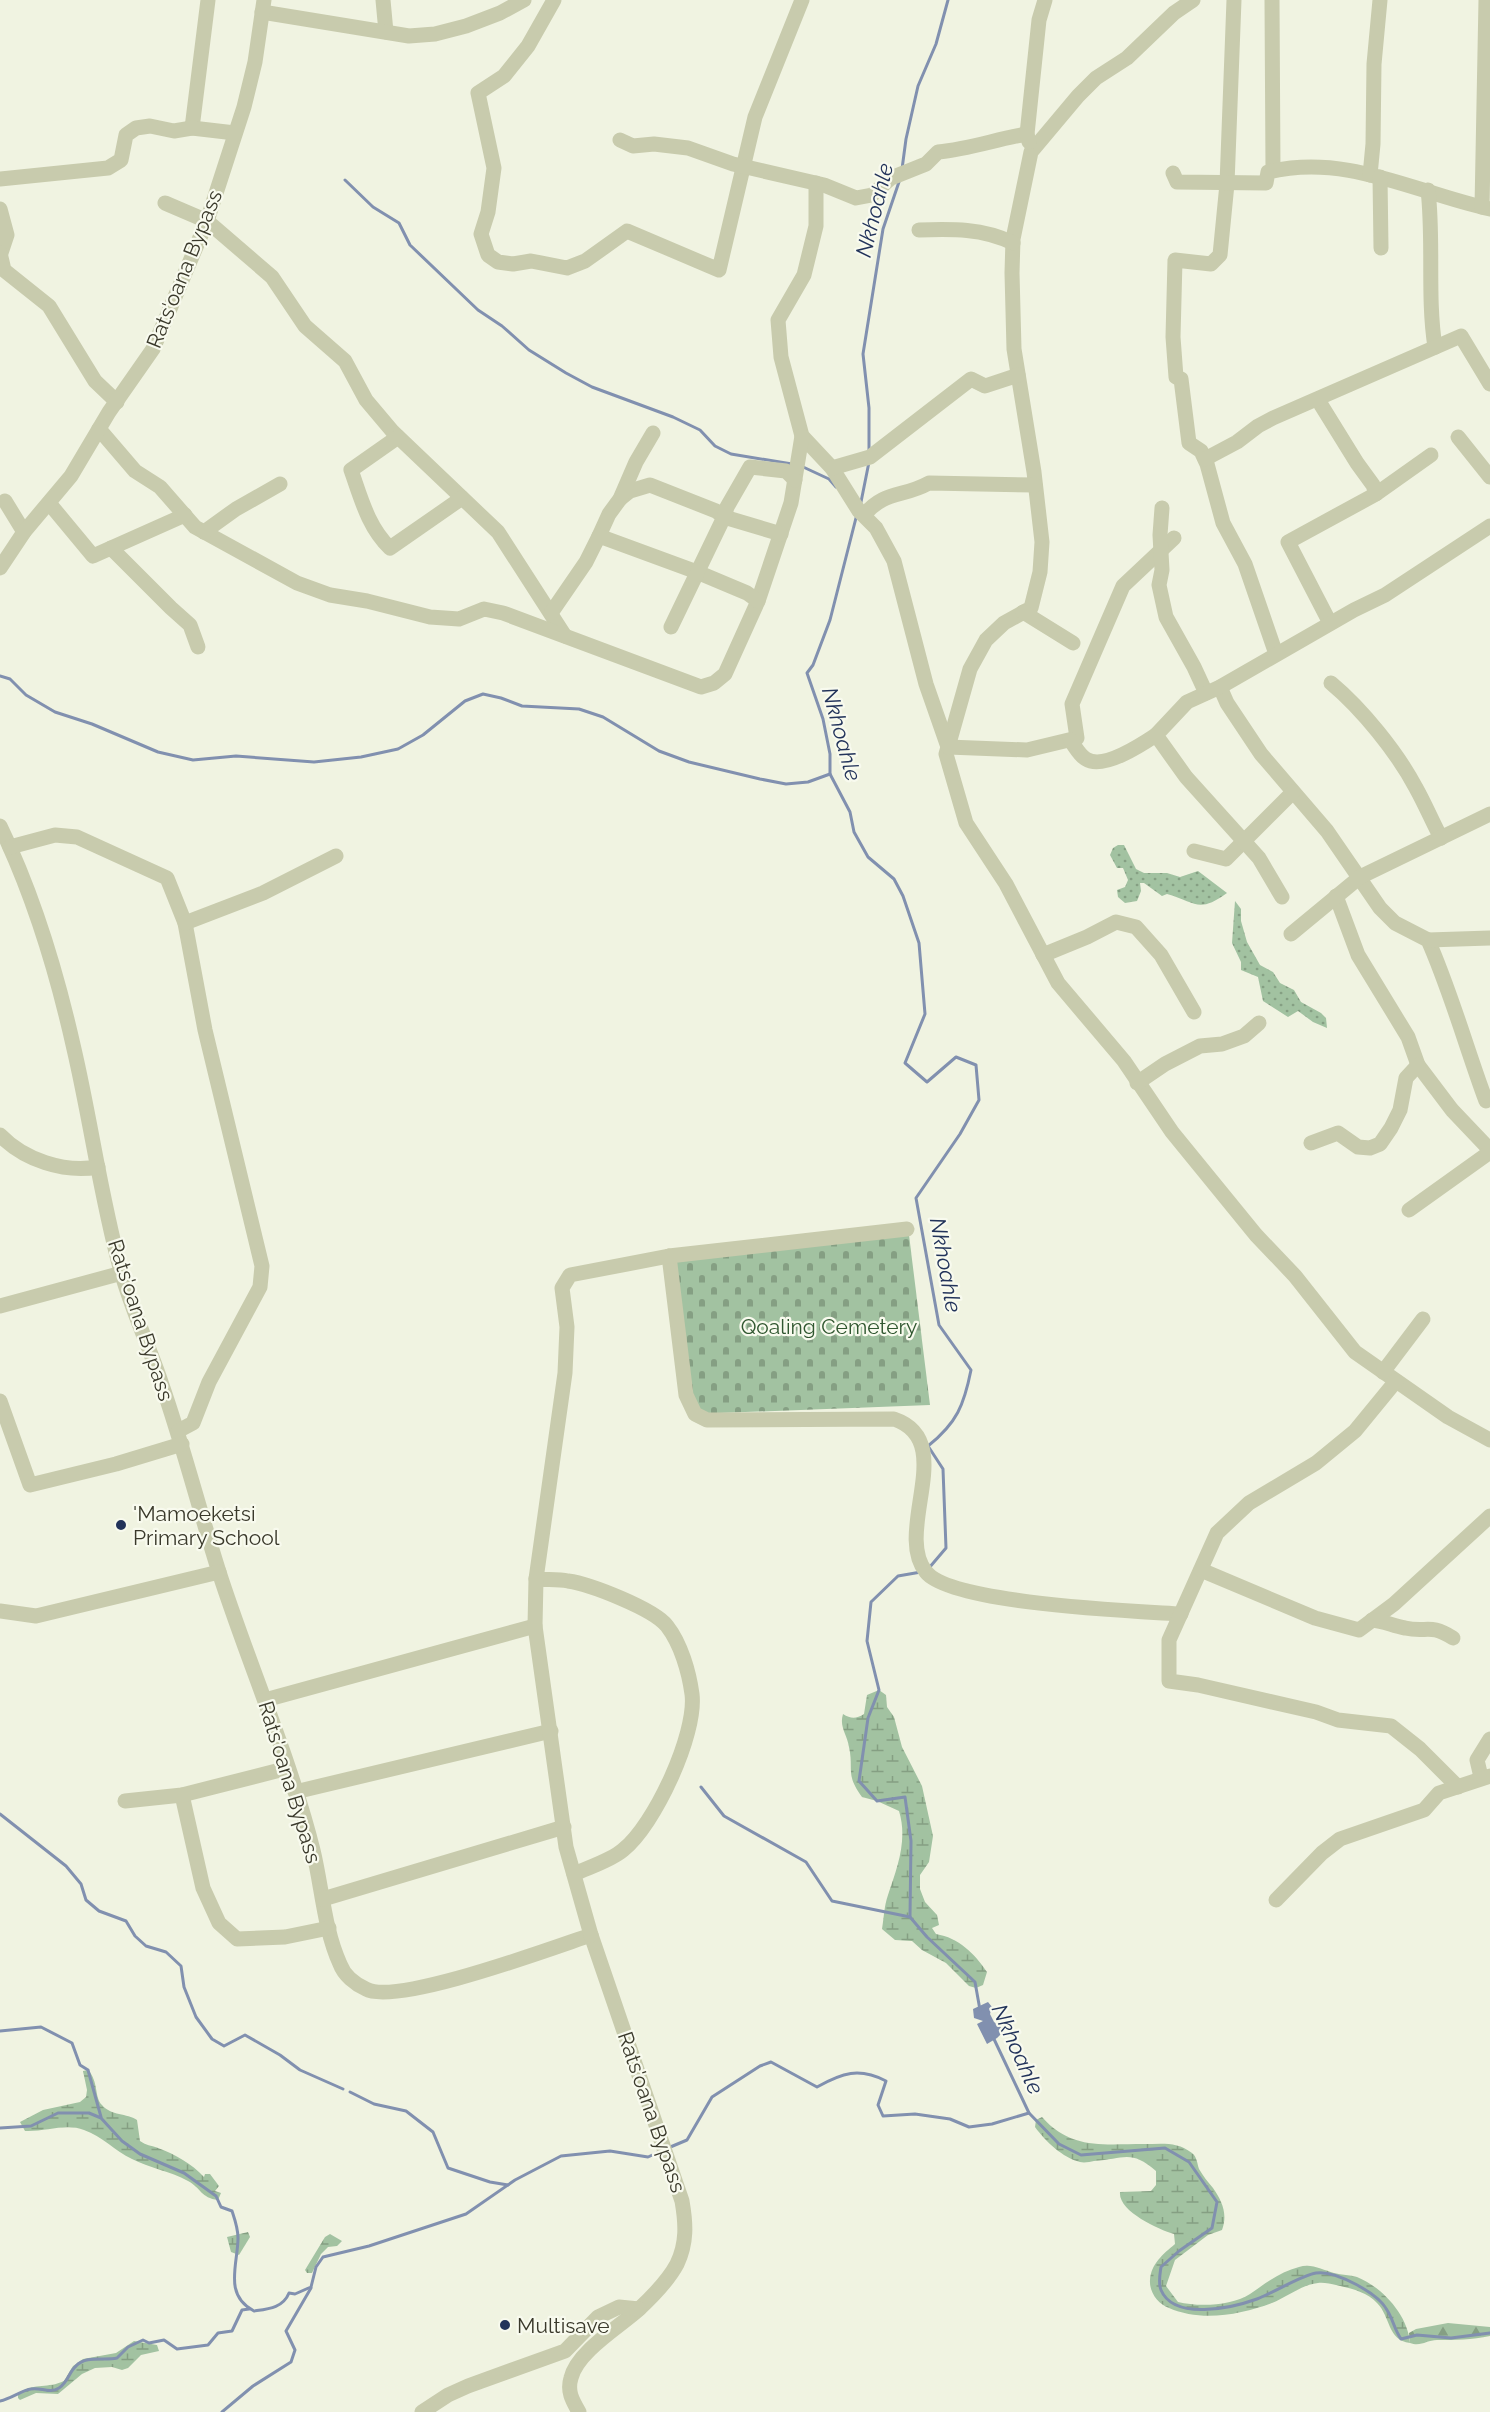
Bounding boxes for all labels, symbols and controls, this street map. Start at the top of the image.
water label: Nkhoahle [850,160,898,260]
street label: Rats'oana Bypass [141,186,227,352]
water label: Nkhoahle [817,684,867,784]
water label: Nkhoahle [925,1216,967,1315]
street label: Rats'oana Bypass [103,1236,179,1404]
park label: Qoaling Cemetery [741,1314,917,1339]
place label: 'Mamoeketsi Primary School [133,1501,280,1550]
marker: 'Mamoeketsi Primary School [114,1518,128,1532]
street label: Rats'oana Bypass [253,1698,327,1866]
water label: Nkhoahle [987,2000,1049,2098]
street label: Rats'oana Bypass [613,2028,691,2196]
place label: Multisave [517,2313,610,2338]
marker: Multisave [498,2318,512,2332]

